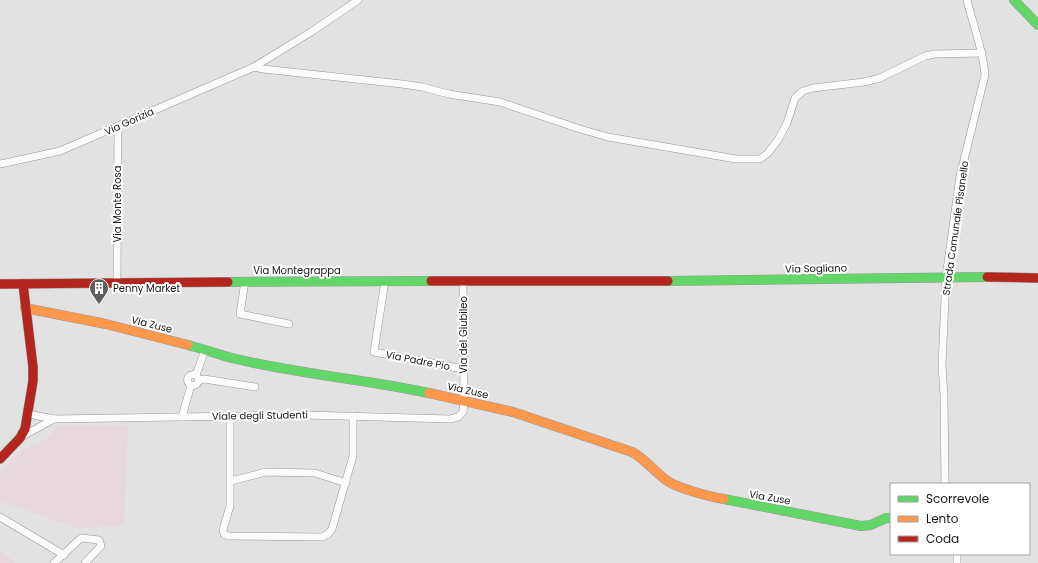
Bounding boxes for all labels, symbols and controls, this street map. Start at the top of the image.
street label: Via Gorizia [102,104,156,139]
street label: Strada Comunale Pisanello [939,160,972,296]
street label: Via Monte Rosa [110,165,125,243]
street label: Via Sogliano [785,260,847,277]
street label: Via Montegrappa [253,263,341,278]
building icon: Penny Market [88,277,110,305]
place label: Penny Market [113,281,181,296]
street label: Via del Giubileo [456,296,471,374]
street label: Via Zuse [130,312,174,337]
street label: Via Padre Pio [384,347,451,374]
street label: Via Zuse [446,378,490,403]
street label: Viale degli Studenti [212,407,308,424]
legend [890,483,1030,555]
street label: Via Zuse [748,486,792,509]
text: Scorrevole [926,490,989,507]
text: Lento [926,510,959,527]
text: Coda [926,530,959,547]

